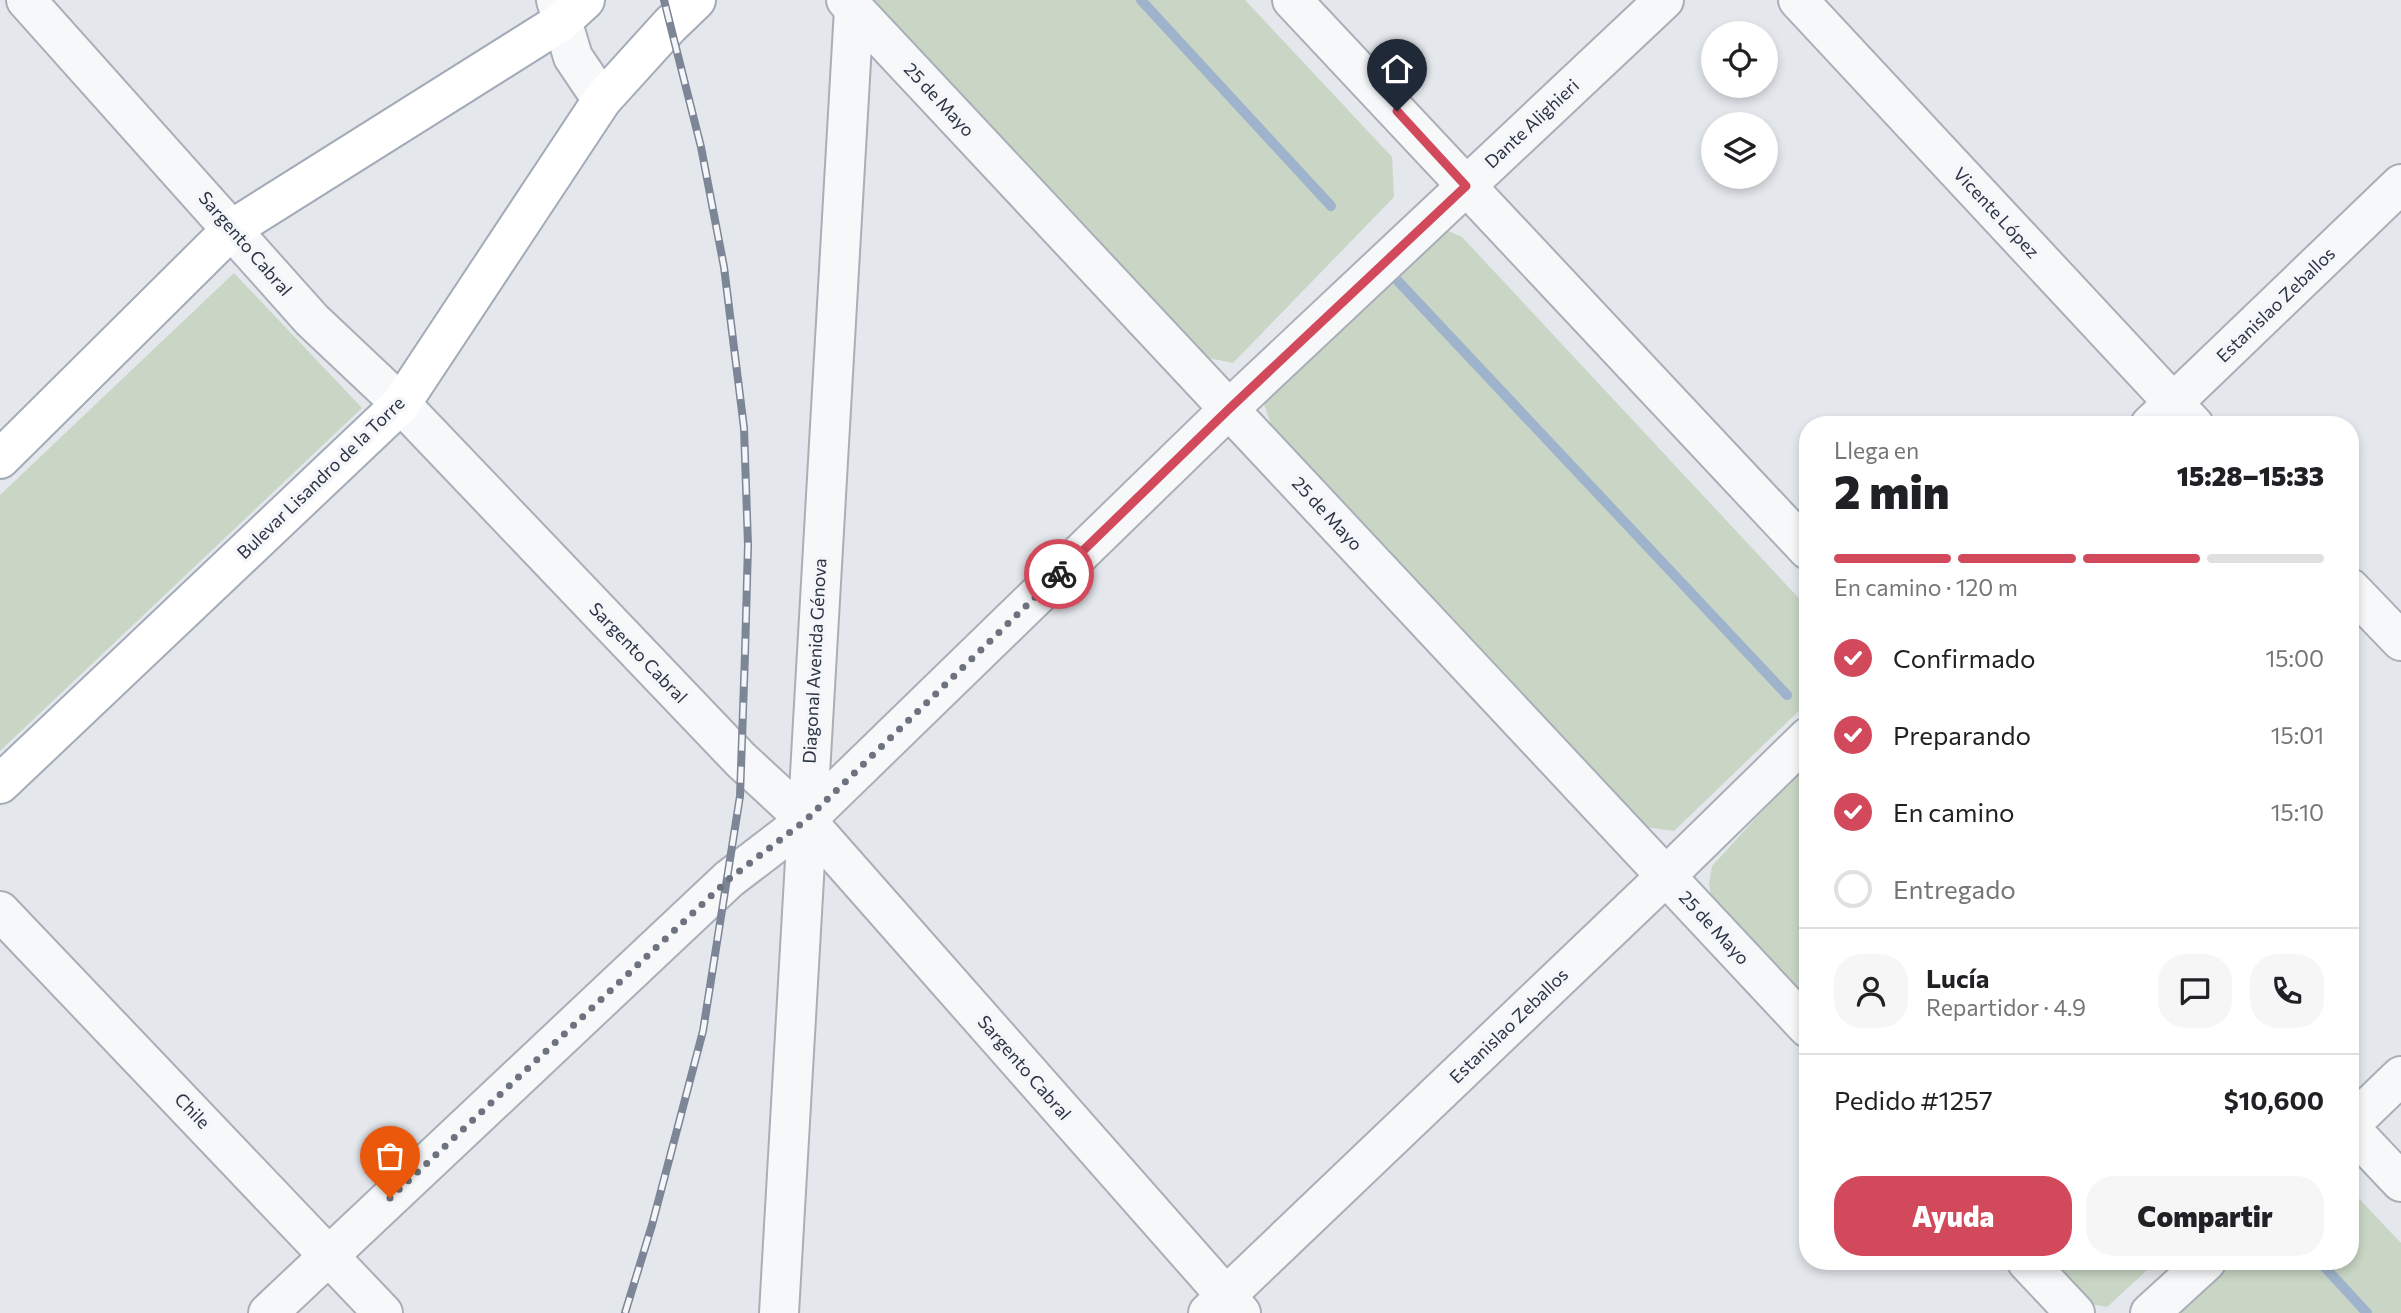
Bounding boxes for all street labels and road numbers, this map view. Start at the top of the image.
street label: 25 de Mayo [900,58,980,141]
street label: Dante Alighieri [1480,74,1583,173]
street label: Vicente López [1949,162,2044,262]
street label: Sargento Cabral [194,187,297,300]
street label: Estanislao Zeballos [2211,242,2339,367]
street label: Bulevar Lisandro de la Torre [232,392,409,563]
street label: 25 de Mayo [1288,472,1368,555]
street label: Diagonal Avenida Génova [798,558,830,764]
street label: Sargento Cabral [585,597,692,707]
street label: 25 de Mayo [1675,886,1755,969]
street label: Estanislao Zeballos [1444,963,1572,1088]
street label: Sargento Cabral [973,1011,1076,1124]
street label: Chile [170,1088,215,1133]

